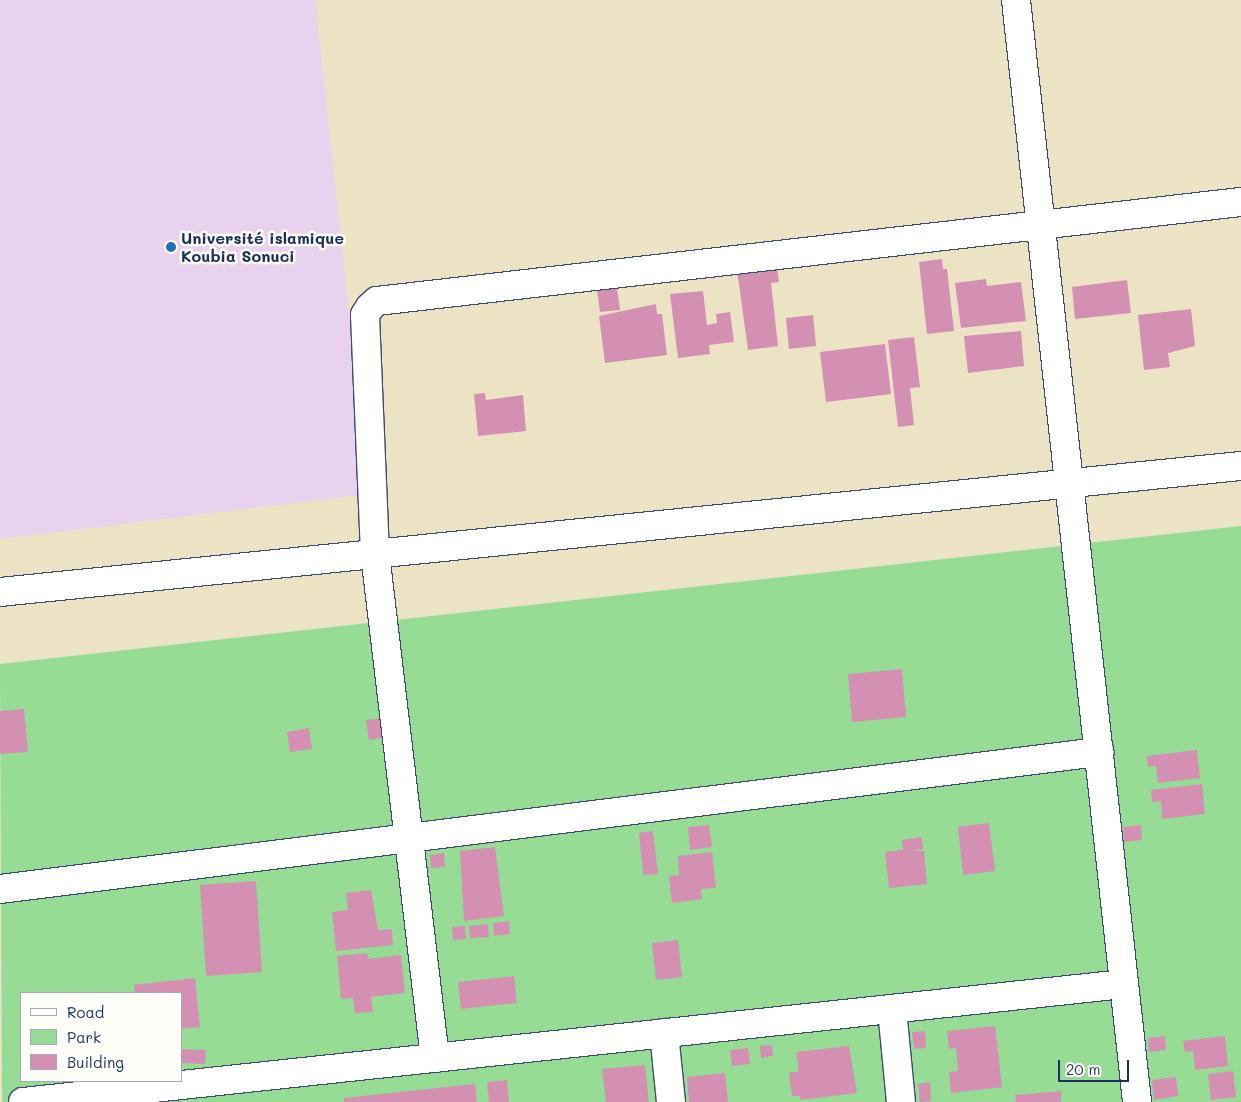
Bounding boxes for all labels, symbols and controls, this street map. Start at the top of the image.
place label: Université islamique Koubia Sonuci [181,228,344,266]
marker: Université islamique Koubia Sonuci [165,241,177,253]
legend [20,992,182,1082]
text: Road [67,1002,104,1022]
text: Park [67,1027,101,1047]
scale bar [1061,1050,1132,1082]
text: Building [67,1052,124,1072]
text: 20 m [1066,1059,1100,1079]

